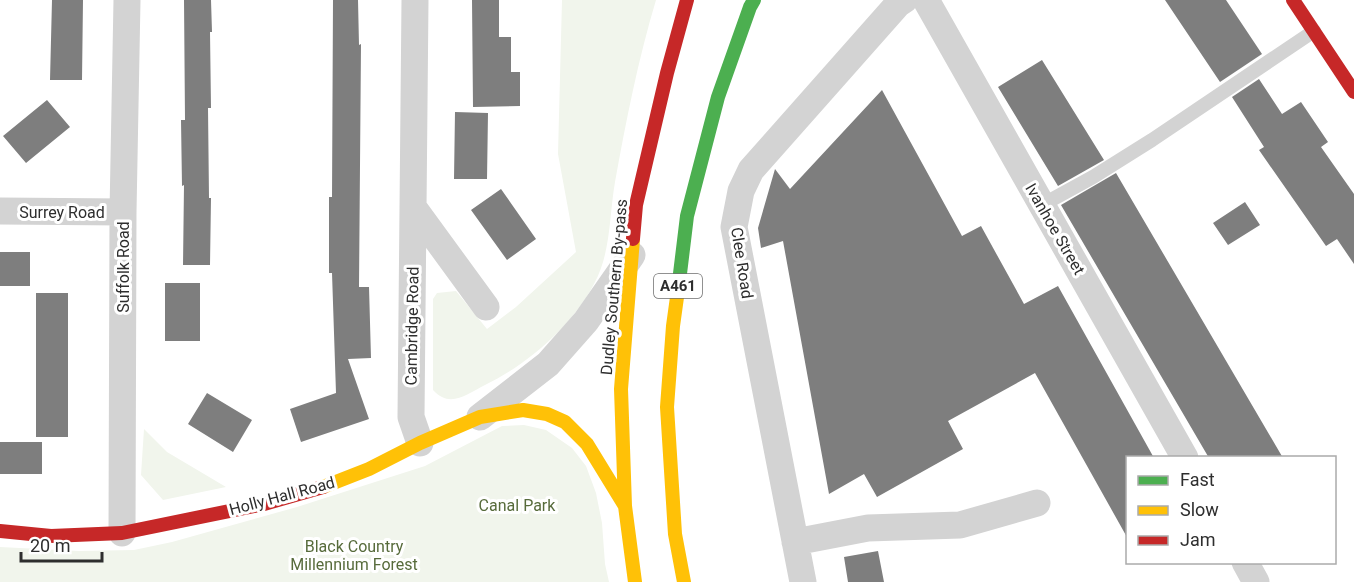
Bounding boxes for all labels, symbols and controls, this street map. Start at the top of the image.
street label: Ivanhoe Street [1021,180,1089,278]
street label: Dudley Southern By-pass [597,198,631,376]
street label: Surrey Road [19,203,105,222]
street label: Suffolk Road [114,221,133,313]
street label: Clee Road [727,226,757,300]
street label: Cambridge Road [401,267,423,385]
road number: A461 [654,274,702,298]
legend [1126,456,1336,564]
text: Fast [1180,469,1215,490]
street label: Holly Hall Road [227,473,337,519]
park label: Canal Park [479,496,556,515]
text: Slow [1180,499,1219,520]
scale bar [21,525,102,563]
text: Jam [1180,529,1216,550]
text: 20 m [30,535,70,556]
park label: Black Country Millennium Forest [290,537,418,574]

